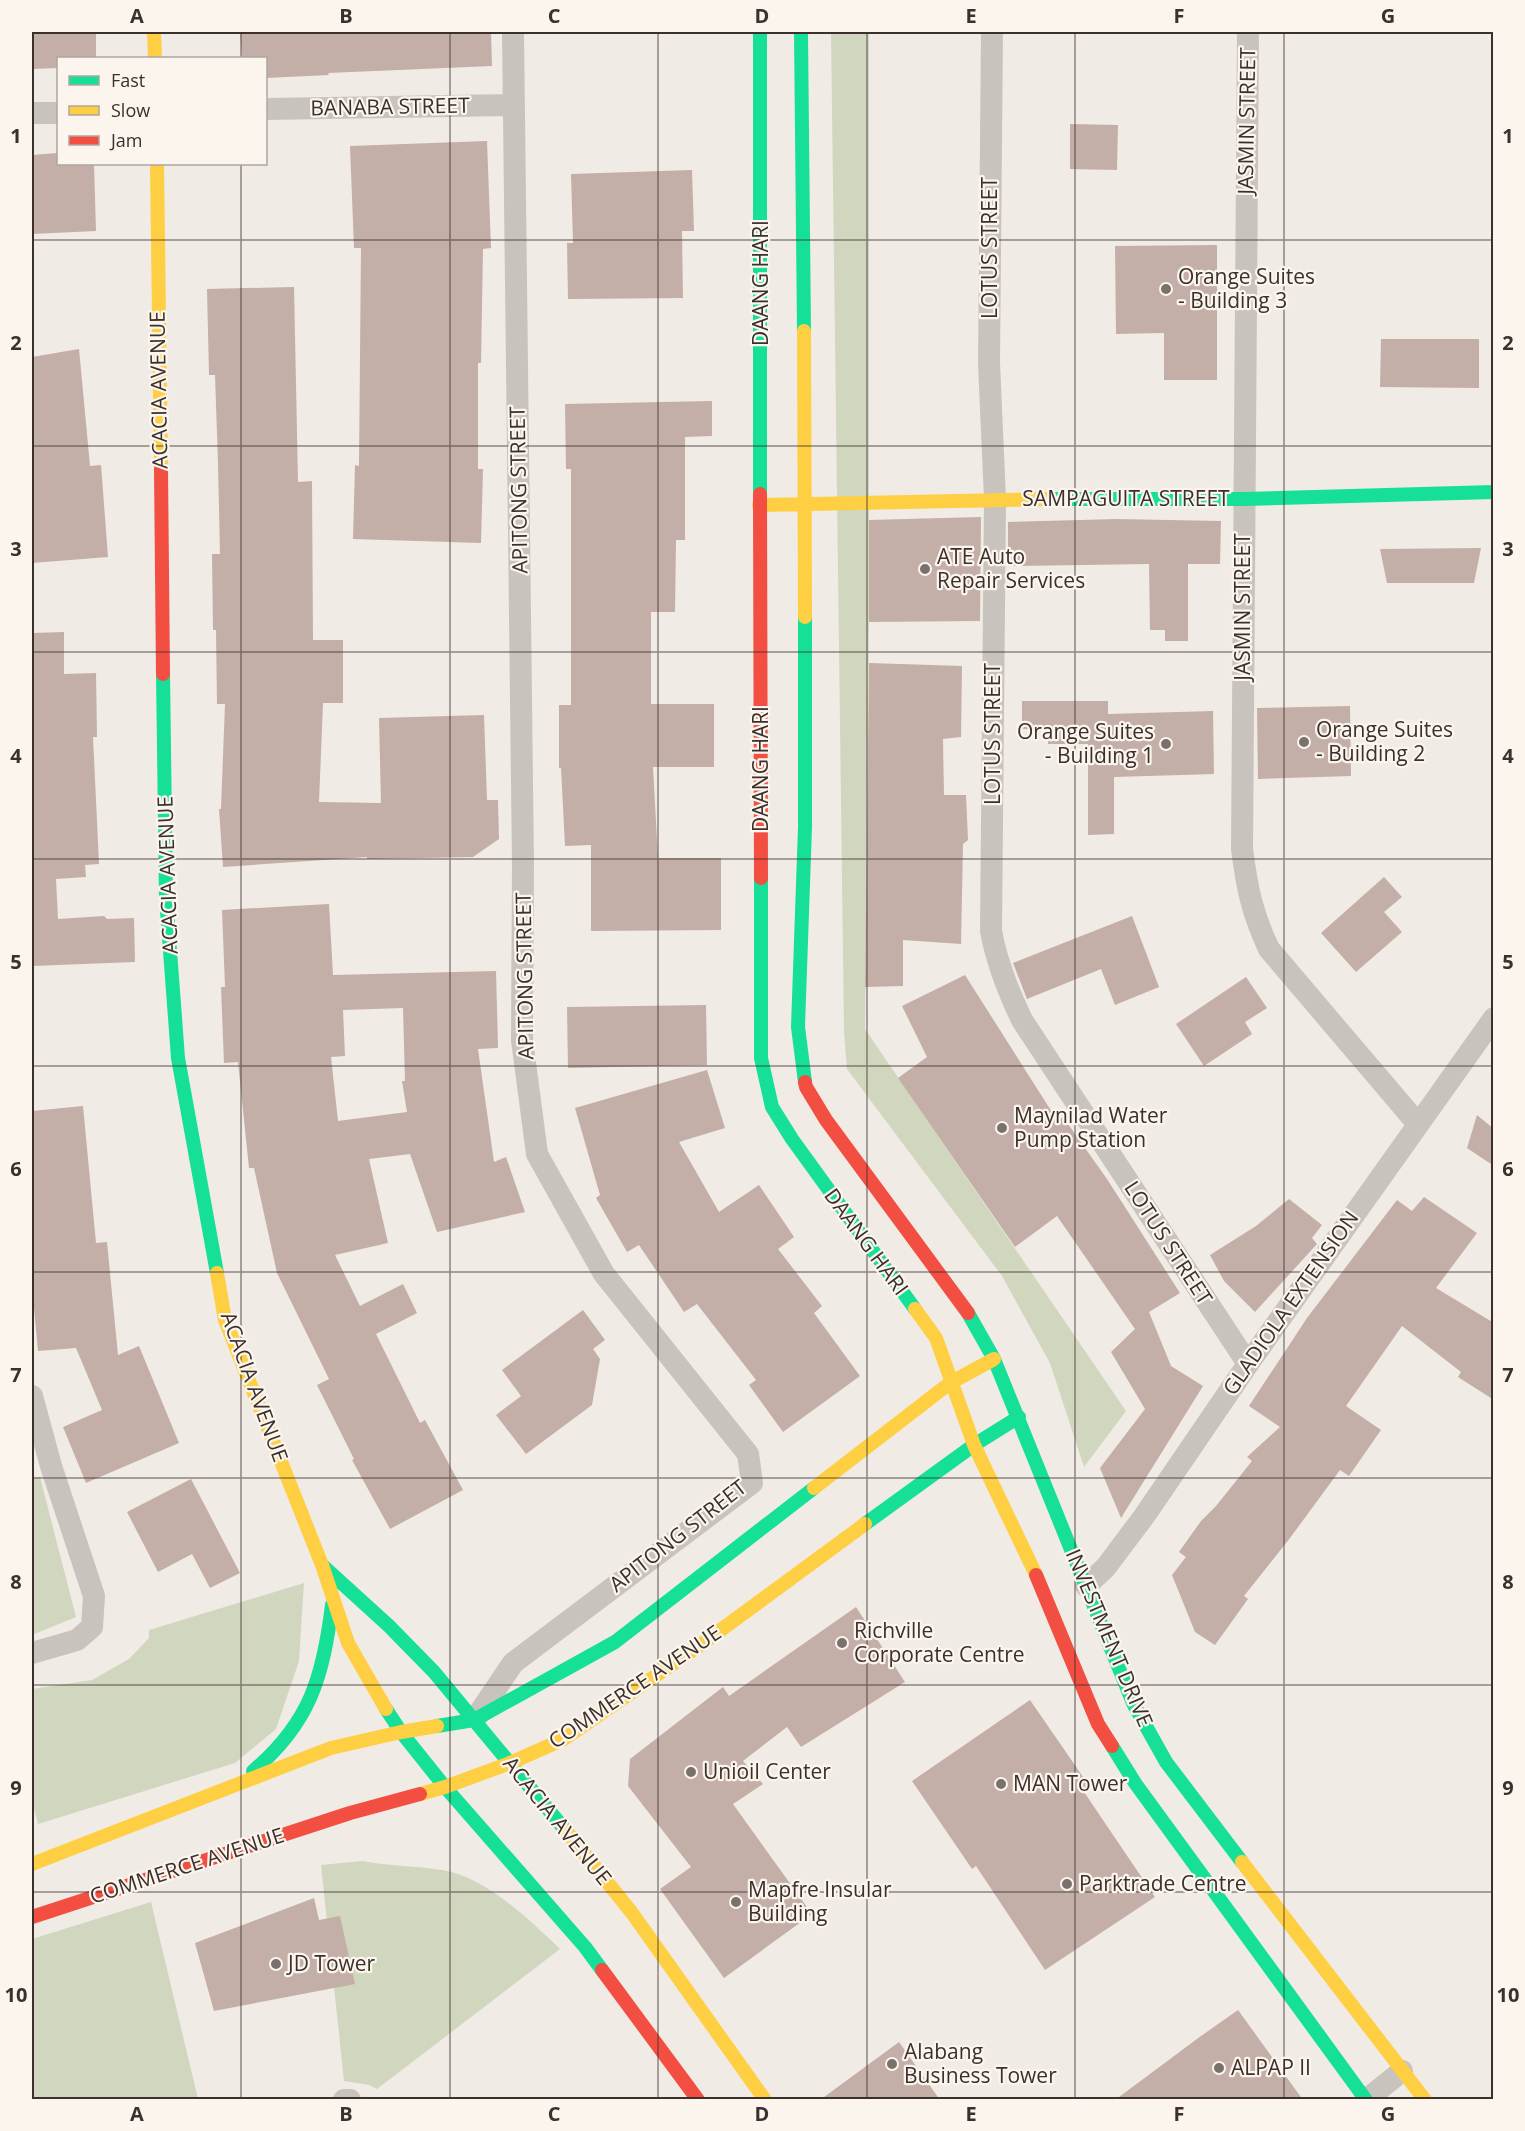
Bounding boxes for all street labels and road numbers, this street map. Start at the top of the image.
street label: JASMIN STREET [1231,47,1261,197]
street label: BANABA STREET [310,91,470,121]
street label: LOTUS STREET [975,177,1003,319]
street label: DAANG HARI [746,220,774,346]
street label: ACACIA AVENUE [143,311,173,469]
street label: APITONG STREET [503,406,533,574]
street label: SAMPAGUITA STREET [1022,484,1230,512]
street label: JASMIN STREET [1228,533,1256,683]
street label: LOTUS STREET [978,663,1006,805]
street label: DAANG HARI [746,706,774,832]
street label: ACACIA AVENUE [150,796,184,954]
street label: APITONG STREET [509,892,539,1060]
street label: LOTUS STREET [1118,1175,1220,1310]
street label: DAANG HARI [818,1182,915,1301]
street label: GLADIOLA EXTENSION [1216,1205,1364,1400]
street label: ACACIA AVENUE [215,1308,295,1466]
street label: APITONG STREET [603,1472,752,1598]
street label: INVESTMENT DRIVE [1060,1544,1160,1731]
street label: COMMERCE AVENUE [543,1618,726,1754]
street label: ACACIA AVENUE [497,1750,618,1891]
street label: COMMERCE AVENUE [86,1820,287,1910]

